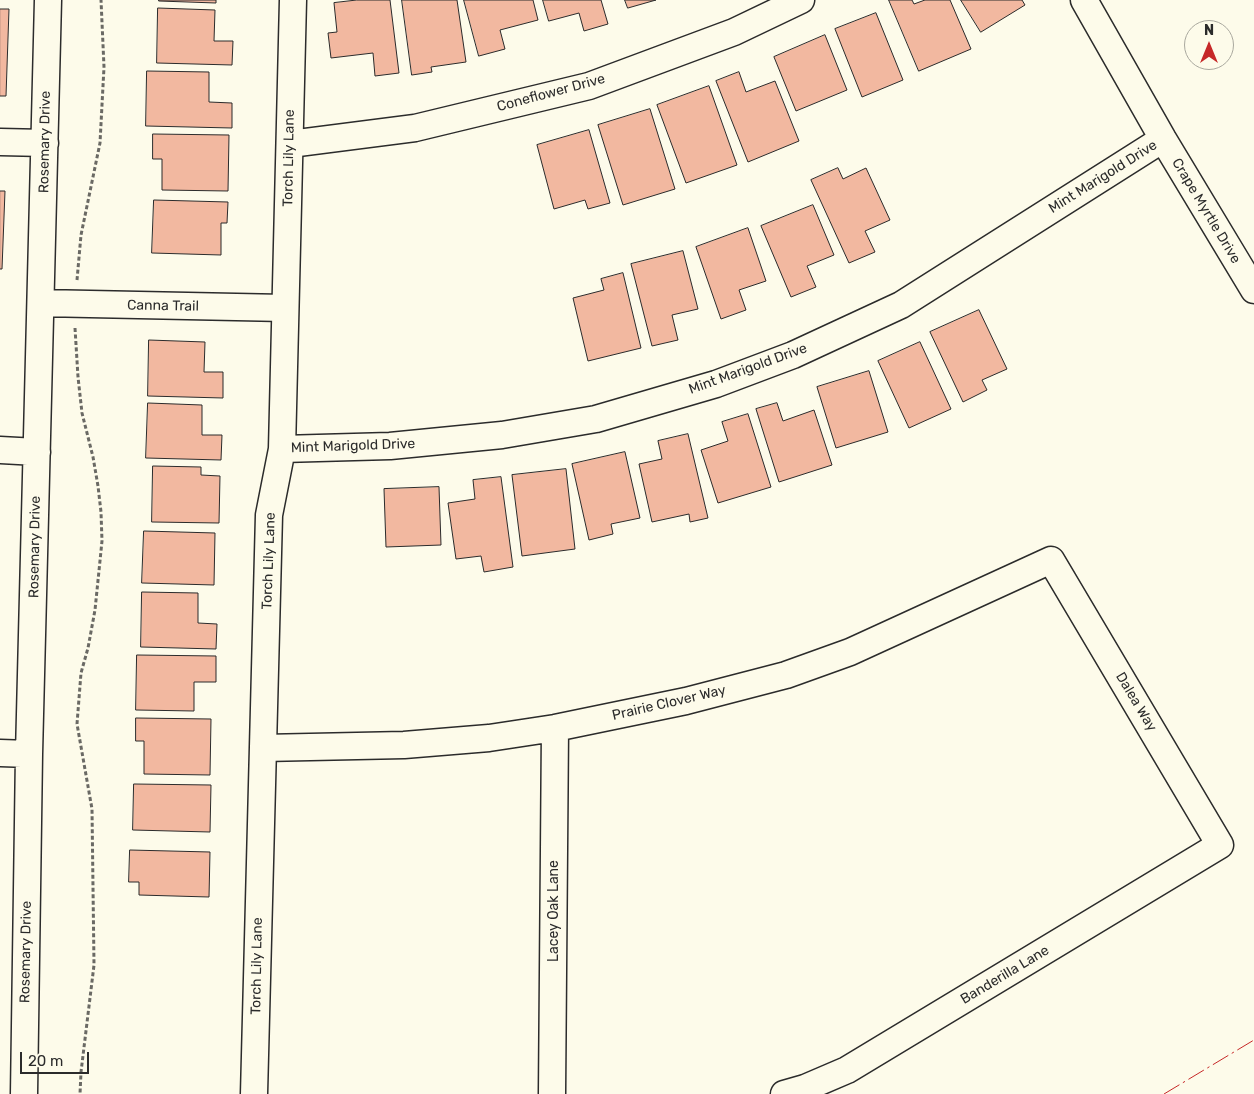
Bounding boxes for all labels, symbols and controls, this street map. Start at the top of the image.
north arrow [1184,20,1234,70]
text: N [1204,22,1214,39]
street label: Coneflower Drive [495,70,607,116]
street label: Rosemary Drive [36,91,54,193]
street label: Torch Lily Lane [280,109,298,207]
street label: Mint Marigold Drive [1046,137,1160,217]
street label: Crape Myrtle Drive [1168,155,1244,267]
street label: Canna Trail [127,297,199,315]
street label: Mint Marigold Drive [687,340,809,398]
street label: Mint Marigold Drive [290,435,416,457]
street label: Rosemary Drive [26,496,44,598]
street label: Torch Lily Lane [259,512,279,610]
street label: Dalea Way [1112,669,1160,735]
street label: Prairie Clover Way [611,682,727,724]
street label: Lacey Oak Lane [546,860,562,962]
street label: Rosemary Drive [17,901,35,1003]
street label: Torch Lily Lane [248,917,266,1015]
street label: Banderilla Lane [958,942,1052,1008]
scale bar [22,1042,91,1074]
text: 20 m [28,1052,63,1070]

